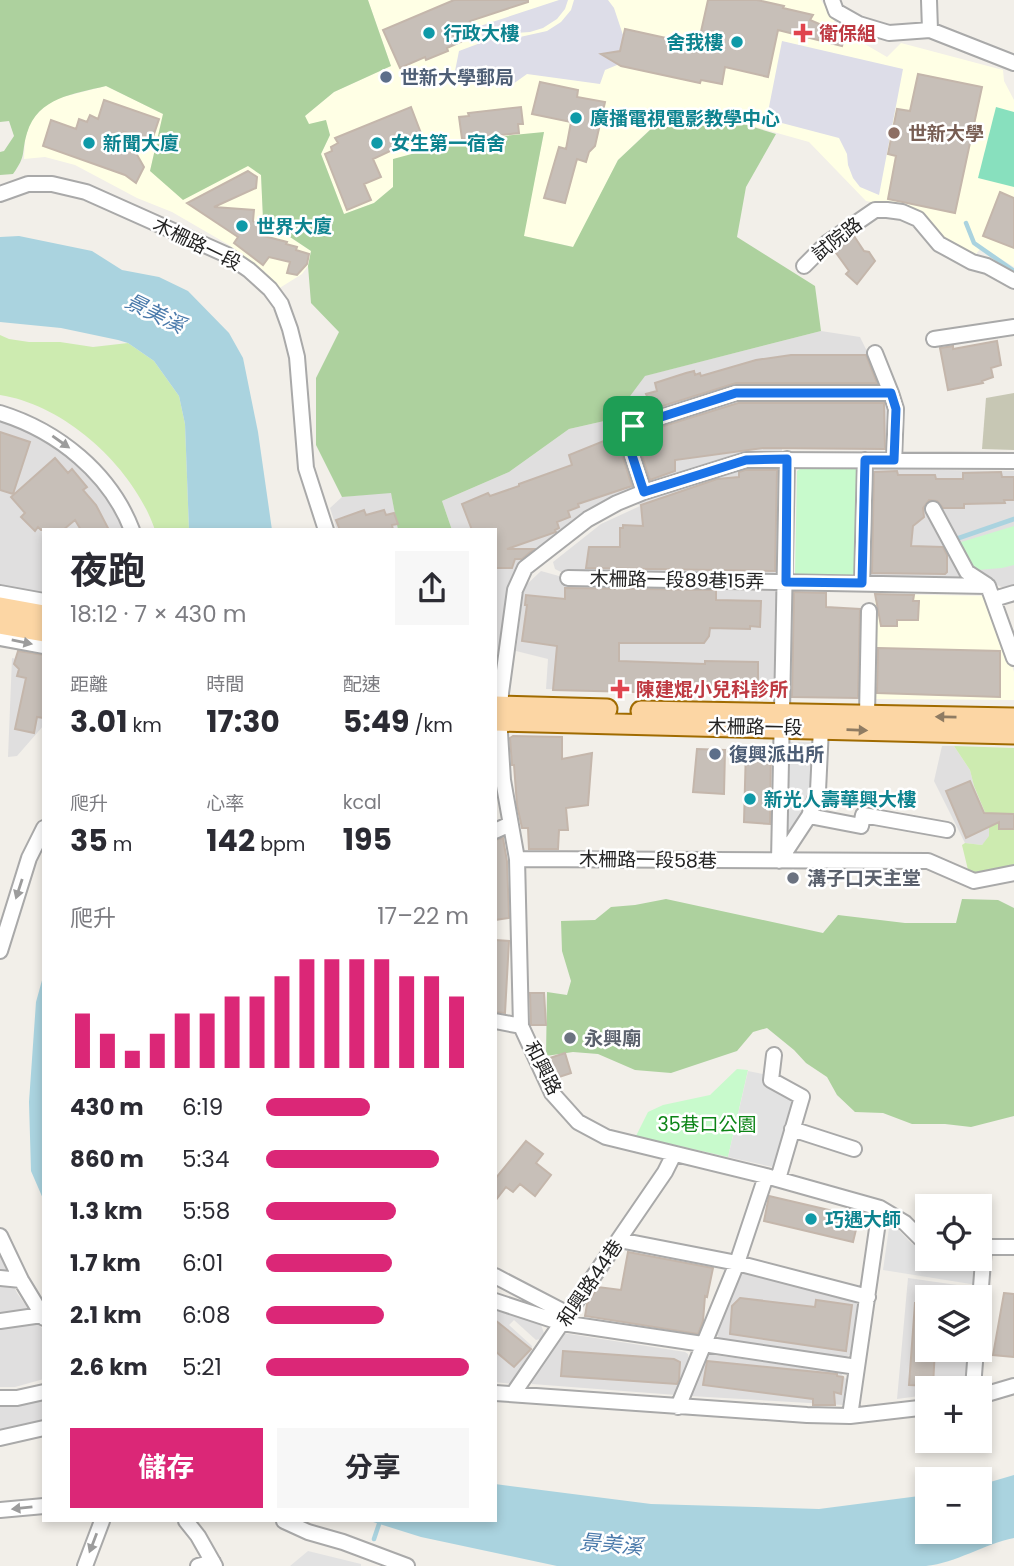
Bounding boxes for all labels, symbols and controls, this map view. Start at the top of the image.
place label: 行政大樓 [443,20,519,47]
place label: 衛保組 [819,20,876,47]
marker: 衛保組 [793,23,813,43]
marker: 行政大樓 [421,25,437,41]
place label: 舍我樓 [666,29,723,56]
marker: 舍我樓 [729,34,745,50]
place label: 世新大學郵局 [400,64,514,91]
marker: 世新大學郵局 [378,69,394,85]
place label: 廣播電視電影教學中心 [590,105,780,132]
marker: 廣播電視電影教學中心 [568,110,584,126]
place label: 世新大學 [908,120,984,147]
marker: 世新大學 [886,125,902,141]
place label: 新聞大廈 [103,130,179,157]
place label: 女生第一宿舍 [391,130,505,157]
marker: 新聞大廈 [81,135,97,151]
marker: 女生第一宿舍 [369,135,385,151]
street label: 木柵路一段 [148,211,246,277]
street label: 試院路 [806,211,868,267]
place label: 世界大廈 [256,213,332,240]
marker: 世界大廈 [234,218,250,234]
water label: 景美溪 [120,286,192,341]
pin [603,396,663,456]
icon: arrive [614,407,652,445]
one-way arrow [52,435,70,449]
text: 夜跑 [70,544,146,597]
button: share [395,551,469,625]
street label: 木柵路一段89巷15弄 [589,565,765,595]
text: 18:12 · 7 × 430 m [70,598,246,630]
one-way arrow [11,637,33,648]
text: 距離 [70,671,108,698]
text: 時間 [206,671,244,698]
text: 配速 [343,671,381,698]
place label: 陳建焜小兒科診所 [636,676,788,703]
marker: 陳建焜小兒科診所 [610,679,630,699]
text: 3.01 [70,700,127,743]
text: 17:30 [206,700,280,743]
text: 5:49 [343,700,409,743]
one-way arrow [935,711,957,722]
text: km [127,712,162,739]
text: /km [409,712,453,739]
street label: 木柵路一段 [707,713,803,741]
one-way arrow [847,724,869,735]
place label: 復興派出所 [729,741,824,768]
marker: 復興派出所 [707,746,723,762]
place label: 新光人壽華興大樓 [764,786,916,813]
text: kcal [343,789,382,816]
text: 爬升 [70,790,108,817]
text: 心率 [206,790,244,817]
marker: 新光人壽華興大樓 [742,791,758,807]
text: 195 [343,818,392,861]
text: 35 [70,819,108,862]
text: 142 [206,819,255,862]
text: m [108,831,132,858]
text: bpm [255,831,305,858]
street label: 木柵路一段58巷 [579,845,717,875]
place label: 溝子口天主堂 [807,865,921,892]
marker: 溝子口天主堂 [785,870,801,886]
one-way arrow [13,878,24,899]
text: 17–22 m [377,900,469,932]
text: 爬升 [70,902,116,934]
place label: 永興廟 [584,1025,641,1052]
marker: 永興廟 [562,1030,578,1046]
street label: 和興路 [518,1036,568,1100]
text: 430 m [70,1091,144,1123]
text: 6:19 [182,1091,223,1123]
park label: 35巷口公園 [657,1111,757,1138]
text: 860 m [70,1143,144,1175]
text: 5:34 [182,1143,229,1175]
map controls [915,1194,992,1544]
button: locate [915,1194,992,1271]
text: 1.3 km [70,1195,143,1227]
text: 5:58 [182,1195,230,1227]
place label: 巧遇大師 [825,1206,901,1233]
marker: 巧遇大師 [803,1211,819,1227]
street label: 和興路44巷 [551,1234,629,1332]
text: 1.7 km [70,1247,141,1279]
text: 6:01 [182,1247,223,1279]
button: layers [915,1285,992,1362]
text: 2.1 km [70,1299,142,1331]
text: 6:08 [182,1299,230,1331]
text: 2.6 km [70,1351,148,1383]
text: 5:21 [182,1351,222,1383]
button: + [915,1376,992,1453]
button: 儲存 [70,1428,263,1508]
button: 分享 [277,1428,469,1508]
button: − [915,1467,992,1544]
one-way arrow [11,1503,33,1514]
water label: 景美溪 [578,1527,647,1561]
one-way arrow [88,1533,99,1554]

